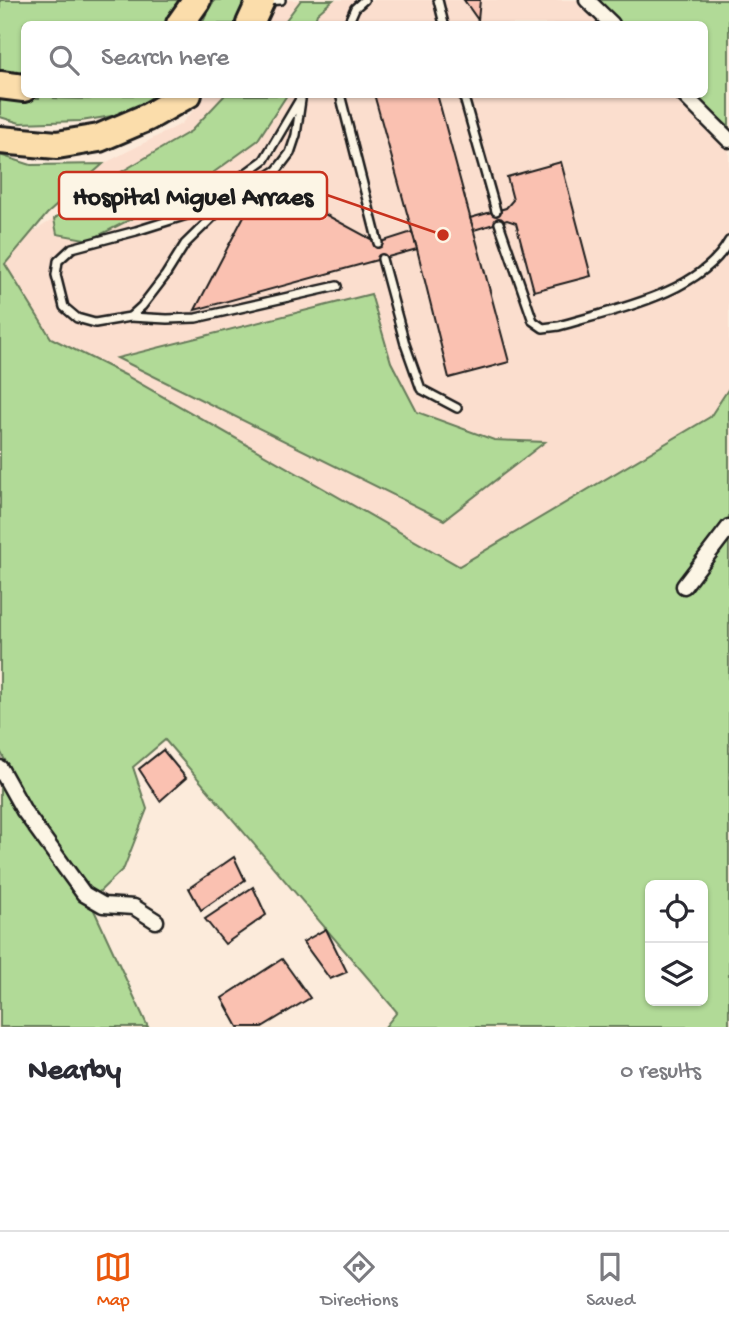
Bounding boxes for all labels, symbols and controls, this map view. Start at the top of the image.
search box [21,21,708,98]
icon: search [45,41,83,79]
text: Search here [101,44,229,75]
callout: Hospital Miguel Arraes [59,172,327,219]
text: Hospital Miguel Arraes [73,184,315,215]
map controls [645,880,708,1006]
button: locate [645,880,708,943]
button: layers [645,943,708,1006]
text: Nearby [28,1055,121,1090]
text: 0 results [620,1059,701,1086]
tab: Map [94,1248,132,1313]
tab: Directions [321,1248,398,1313]
tab: Saved [586,1248,635,1313]

